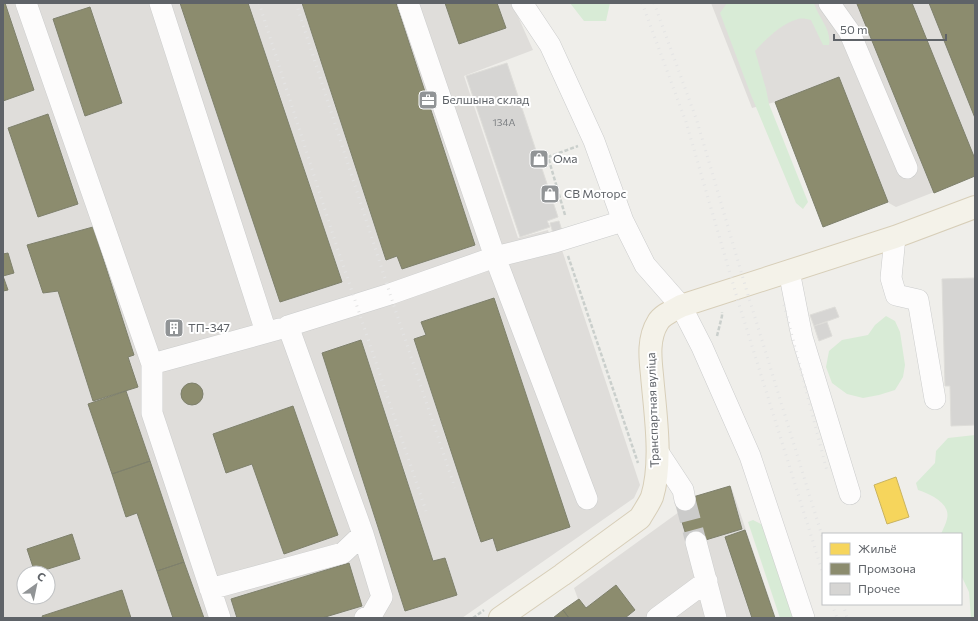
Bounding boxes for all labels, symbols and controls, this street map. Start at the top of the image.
scale bar [834,16,946,42]
text: 50 m [840,22,868,36]
office icon: Белшына склад [417,89,439,111]
place label: Белшына склад [442,92,529,106]
house number: 134А [493,116,516,128]
shop icon: Ома [528,148,550,170]
place label: Ома [553,151,578,165]
shop icon: СВ Моторс [539,183,561,205]
place label: СВ Моторс [564,186,627,200]
building icon: ТП-347 [163,317,185,339]
place label: ТП-347 [188,320,230,334]
street label: Транспартная вуліца [643,352,661,468]
legend [822,533,962,605]
text: Жильё [858,541,897,555]
text: Промзона [858,561,916,575]
north arrow [16,565,56,605]
text: С [35,569,49,584]
text: Прочее [858,581,900,595]

